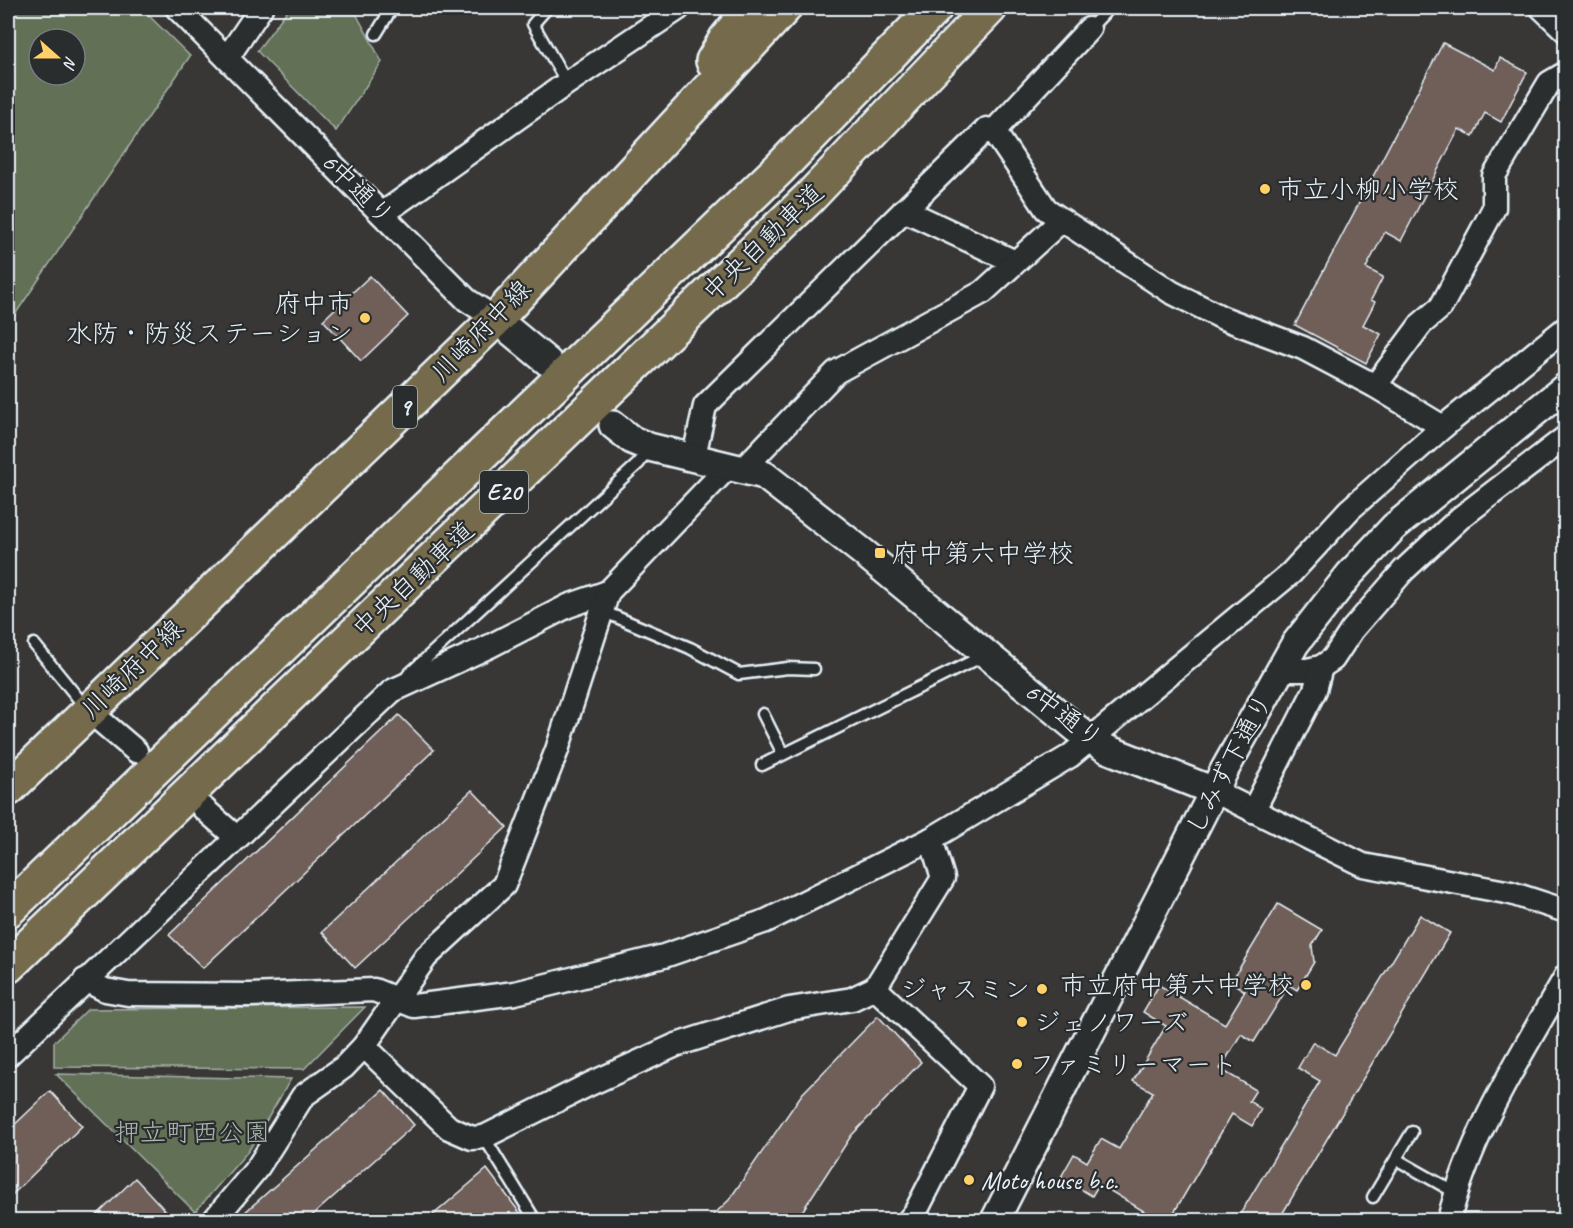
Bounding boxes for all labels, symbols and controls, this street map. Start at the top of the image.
north arrow [27,27,87,87]
text: N [58,54,81,73]
street label: 6中通り [315,146,401,232]
place label: 市立小柳小学校 [1277,173,1459,206]
street label: 中央自動車道 [695,176,831,308]
marker: 市立小柳小学校 [1258,182,1272,196]
street label: 川崎府中線 [424,273,538,389]
place label: 府中市 水防・防災ステーション [66,287,353,350]
marker: 府中市 水防・防災ステーション [358,311,372,325]
road number: 9 [393,386,417,428]
road number: E20 [480,471,528,513]
street label: 中央自動車道 [345,514,481,644]
place label: 府中第六中学校 [892,537,1074,570]
marker: 府中第六中学校 [873,546,887,560]
street label: 川崎府中線 [74,612,190,726]
street label: 6中通り [1018,675,1110,755]
street label: しみず下通り [1178,688,1280,840]
place label: 市立府中第六中学校 [1060,969,1294,1002]
place label: ジャスミン [900,973,1030,1006]
marker: 市立府中第六中学校 [1299,978,1313,992]
marker: ジャスミン [1035,982,1049,996]
place label: ジェノワーズ [1034,1006,1188,1039]
marker: ジェノワーズ [1015,1015,1029,1029]
place label: ファミリーマート [1029,1048,1238,1081]
marker: ファミリーマート [1010,1057,1024,1071]
park label: 押立町西公園 [114,1116,270,1149]
place label: Moto house b.c. [981,1164,1119,1197]
marker: Moto house b.c. [962,1173,976,1187]

